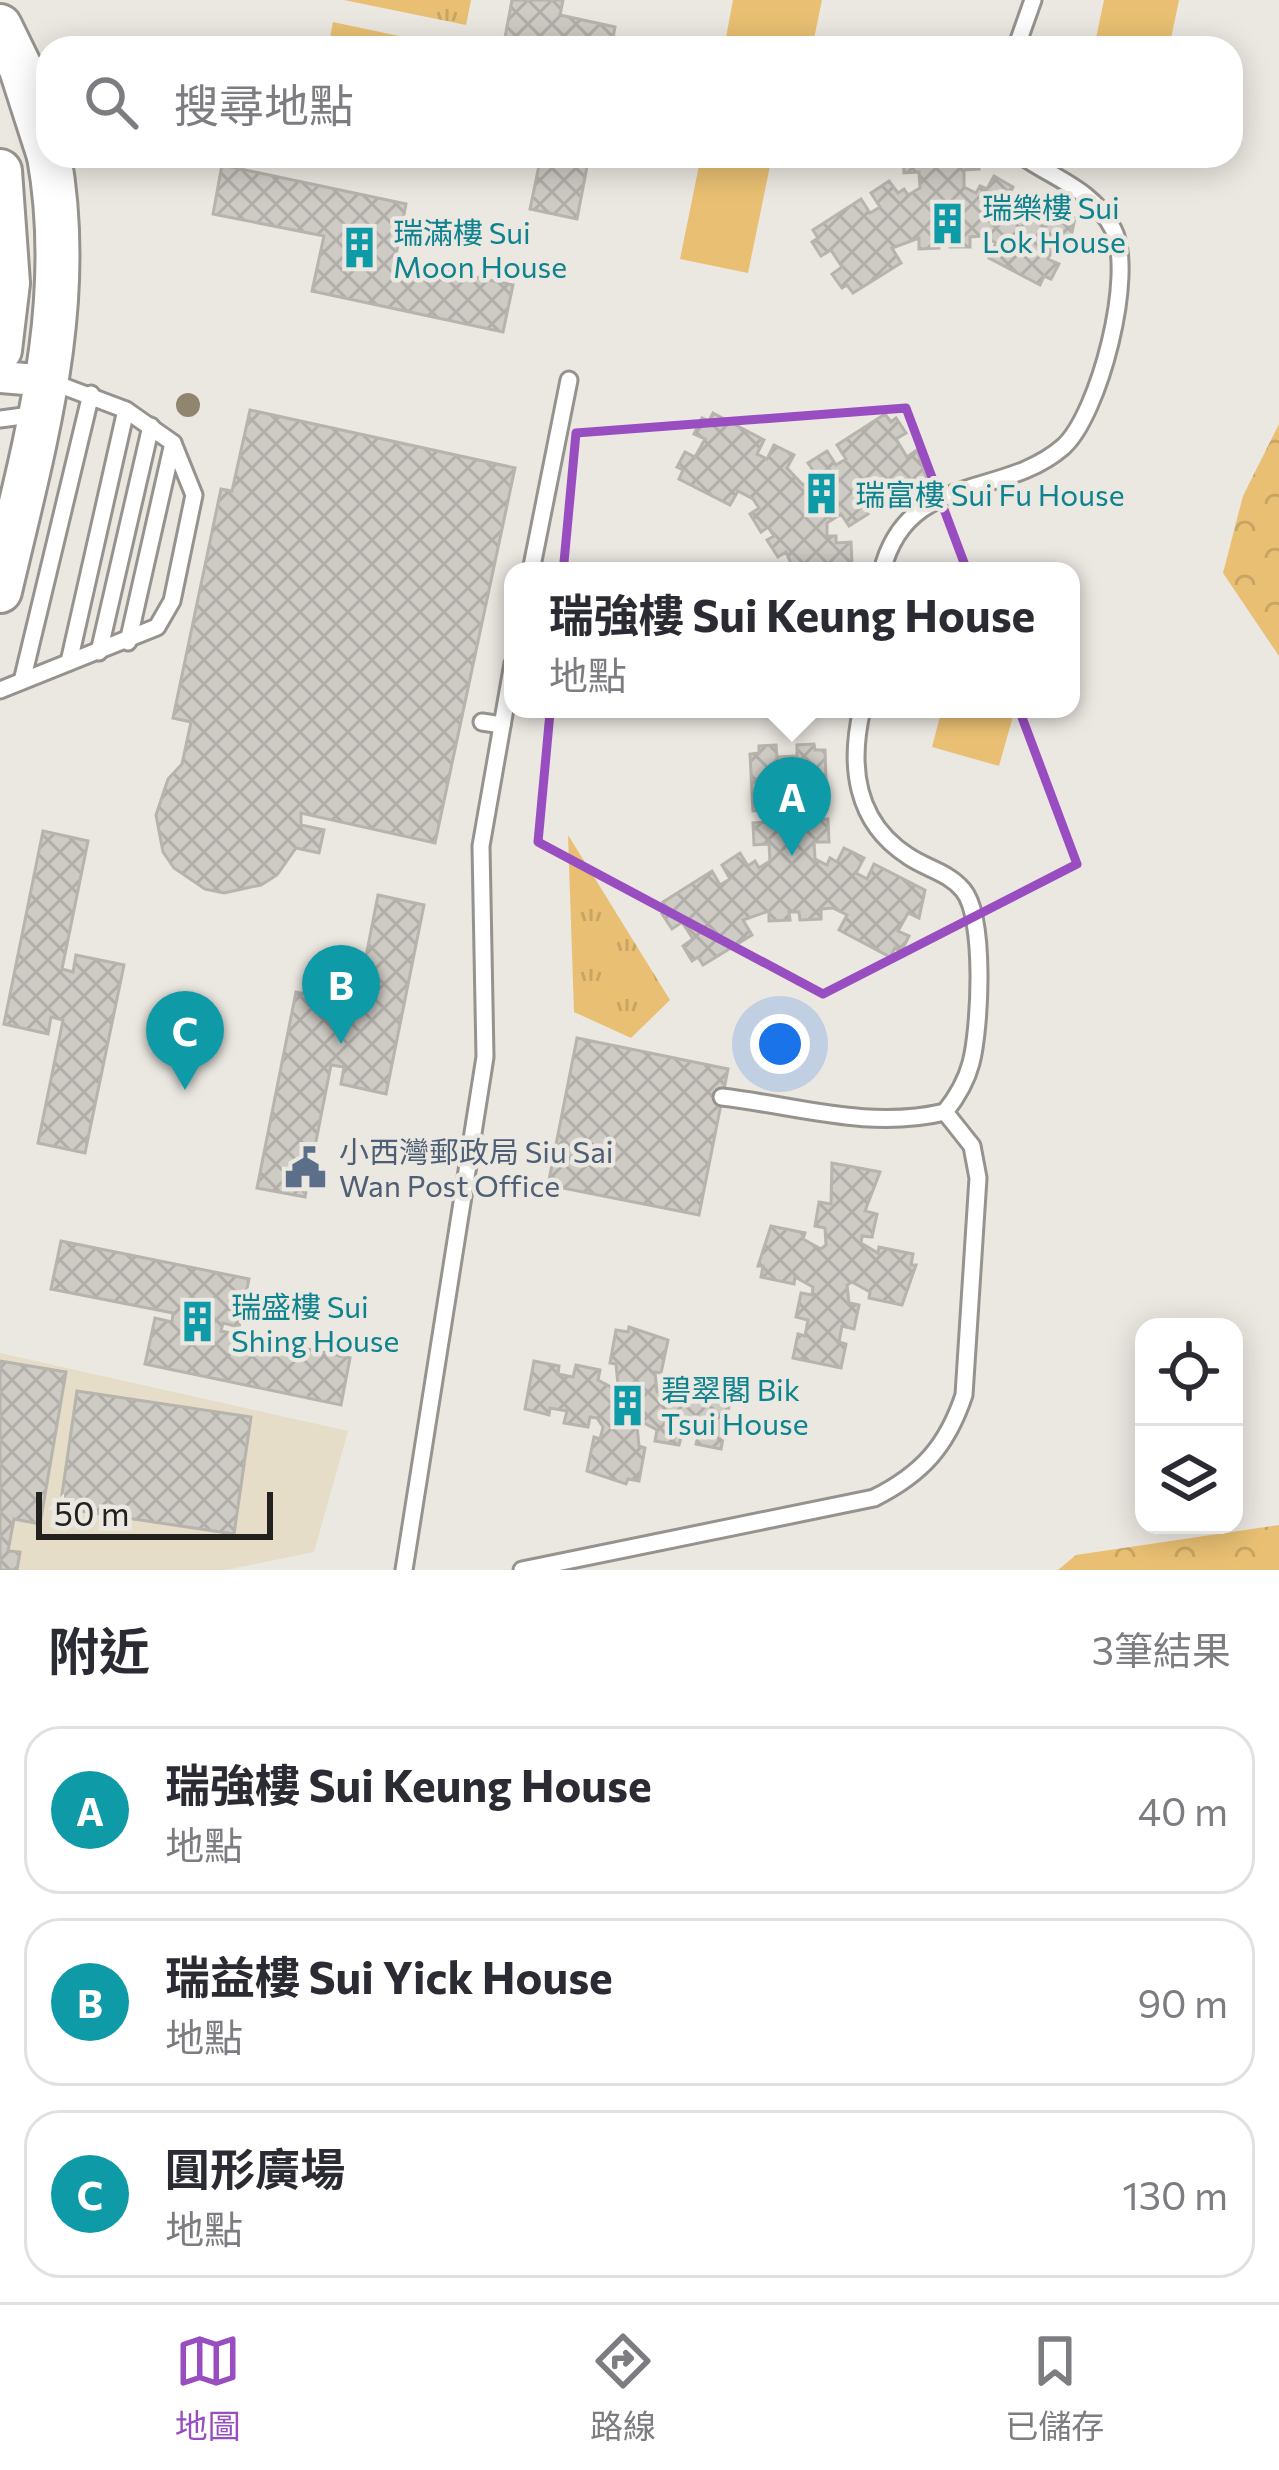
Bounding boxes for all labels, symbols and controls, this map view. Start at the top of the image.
search box [36,36,1243,168]
icon: search [78,69,144,135]
text: 搜尋地點 [174,76,354,131]
place label: 瑞樂樓 Sui Lok House [982,188,1126,259]
building icon: 瑞樂樓 Sui Lok House [925,200,971,246]
place label: 瑞滿樓 Sui Moon House [393,213,567,284]
building icon: 瑞滿樓 Sui Moon House [336,225,382,271]
building icon: 瑞富樓 Sui Fu House [798,470,844,516]
place label: 瑞富樓 Sui Fu House [855,475,1124,512]
popup [504,562,1080,718]
text: 瑞強樓 Sui Keung House [549,586,1035,641]
text: 地點 [549,650,627,698]
pin: A [753,757,831,856]
pin: B [302,945,380,1044]
pin: C [146,991,224,1090]
your location [750,1014,810,1074]
place label: 小西灣郵政局 Siu Sai Wan Post Office [339,1132,614,1203]
public building icon: 小西灣郵政局 Siu Sai Wan Post Office [282,1144,328,1190]
place label: 瑞盛樓 Sui Shing House [231,1287,399,1358]
building icon: 瑞盛樓 Sui Shing House [174,1299,220,1345]
map controls [1135,1318,1243,1534]
button: locate [1135,1318,1243,1426]
place label: 碧翠閣 Bik Tsui House [661,1370,809,1441]
building icon: 碧翠閣 Bik Tsui House [604,1382,650,1428]
button: layers [1135,1426,1243,1534]
scale bar [36,1486,273,1539]
text: 50 m [54,1492,130,1533]
text: 附近 [48,1618,150,1681]
text: 3筆結果 [1092,1625,1231,1673]
text: 瑞強樓 Sui Keung House [165,1756,652,1811]
text: A [76,1786,104,1834]
text: 40 m [1138,1786,1228,1834]
text: 地點 [165,1820,243,1868]
text: 瑞益樓 Sui Yick House [165,1948,613,2003]
text: B [77,1978,103,2026]
text: 90 m [1137,1978,1228,2026]
text: 地點 [165,2012,243,2060]
text: 圓形廣場 [165,2140,345,2195]
text: C [77,2170,103,2218]
text: 130 m [1122,2170,1228,2218]
text: 地點 [165,2204,243,2252]
tab: 地圖 [175,2328,241,2448]
tab: 路線 [590,2328,656,2448]
tab: 已儲存 [1005,2328,1104,2448]

